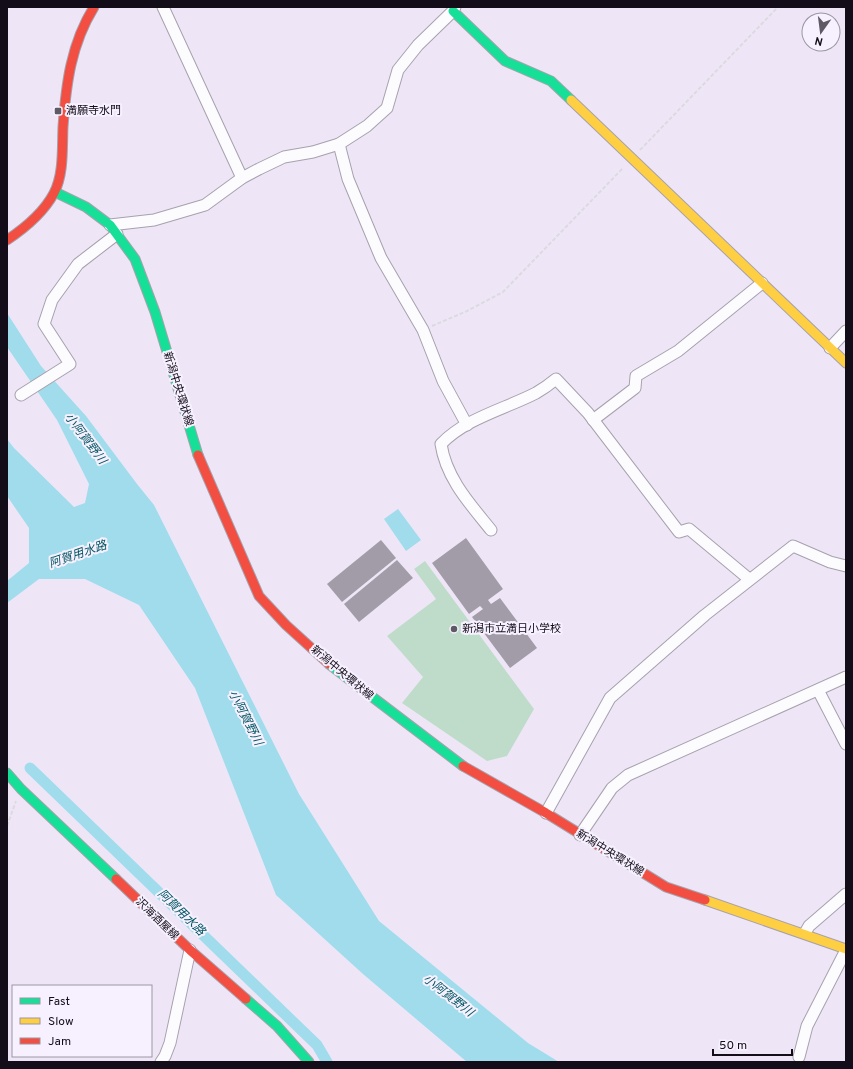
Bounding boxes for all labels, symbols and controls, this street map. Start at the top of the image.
north arrow [801,12,841,52]
text: N [813,33,824,48]
place label: 満願寺水門 [66,104,121,118]
marker: 満願寺水門 [53,106,63,116]
street label: 新潟中央環状線 [160,350,196,428]
water label: 小阿賀野川 [61,410,111,469]
water label: 阿賀用水路 [47,537,110,572]
place label: 新潟市立満日小学校 [462,622,561,636]
marker: 新潟市立満日小学校 [449,624,459,634]
street label: 新潟中央環状線 [308,643,376,703]
water label: 小阿賀野川 [224,688,267,750]
street label: 新潟中央環状線 [574,827,646,879]
water label: 阿賀用水路 [154,886,209,940]
street label: 沢海酒屋線 [132,895,182,943]
water label: 小阿賀野川 [419,971,478,1022]
legend [12,985,152,1057]
text: Fast [48,994,70,1010]
text: Slow [48,1014,74,1030]
scale bar [713,1031,792,1057]
text: Jam [48,1034,71,1050]
text: 50 m [719,1038,747,1054]

